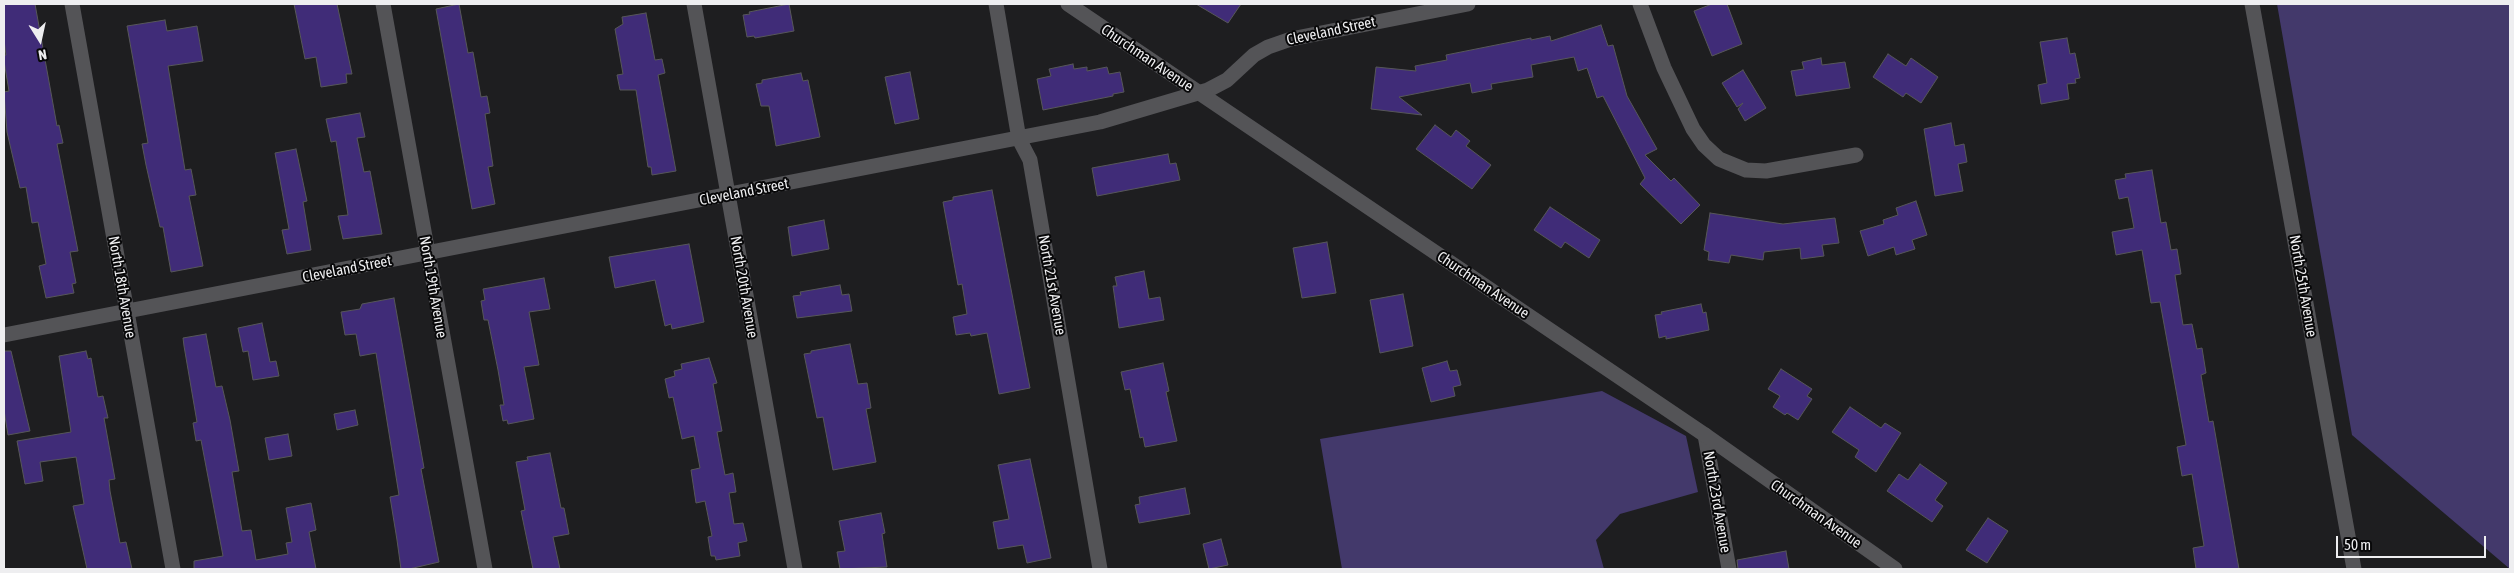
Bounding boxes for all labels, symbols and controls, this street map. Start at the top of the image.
street label: Cleveland Street [1285,13,1377,49]
north arrow [15,15,65,65]
street label: Churchman Avenue [1098,21,1196,95]
text: N [37,46,48,63]
street label: Cleveland Street [698,175,790,209]
street label: North 21st Avenue [1034,234,1070,336]
street label: North 25th Avenue [2285,234,2321,338]
street label: North 18th Avenue [104,235,140,339]
street label: North 19th Avenue [415,235,451,339]
street label: North 20th Avenue [726,235,762,339]
street label: Churchman Avenue [1434,248,1532,322]
street label: Cleveland Street [301,252,393,286]
street label: North 23rd Avenue [1699,450,1735,554]
street label: Churchman Avenue [1767,476,1865,552]
scale bar [2339,526,2489,558]
text: 50 m [2344,536,2371,553]

